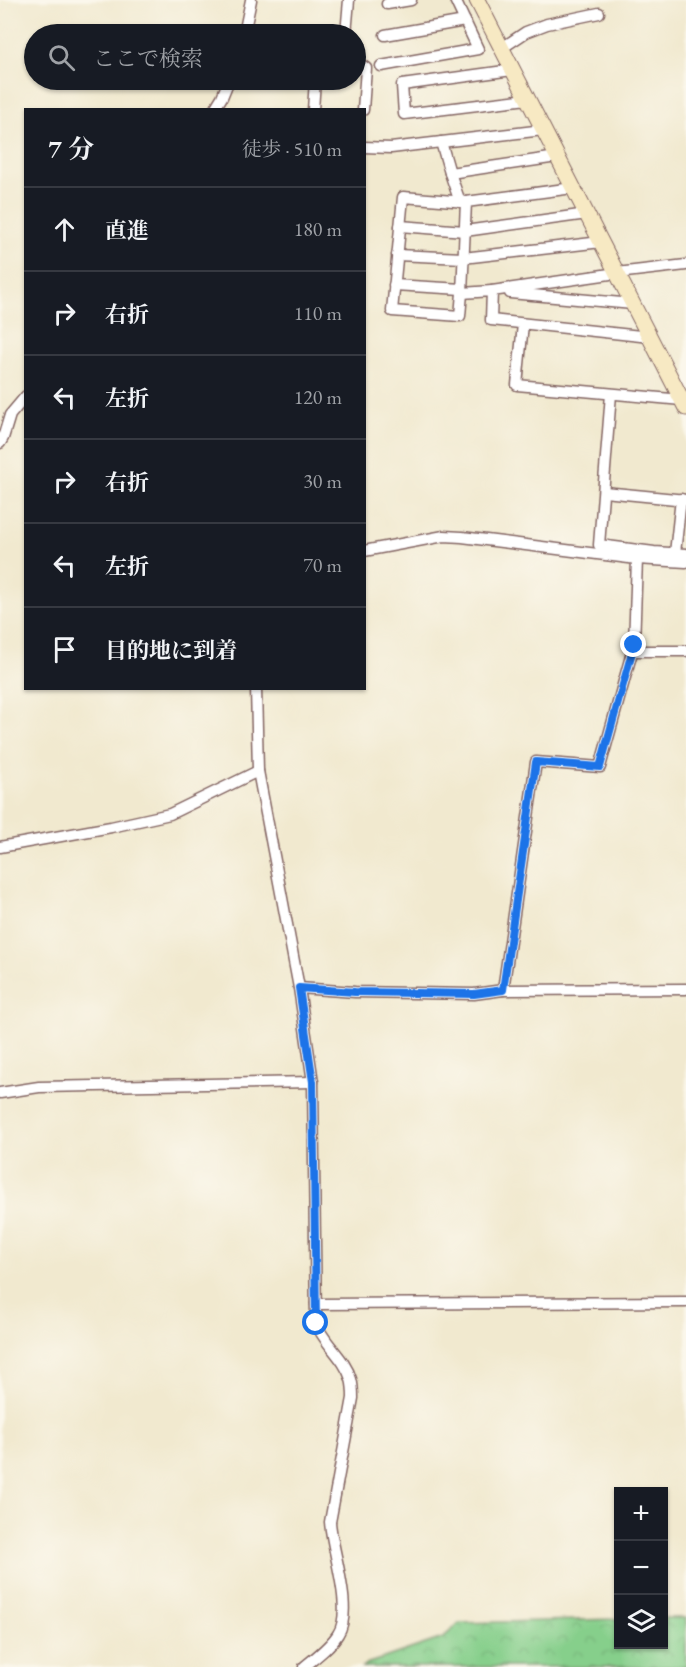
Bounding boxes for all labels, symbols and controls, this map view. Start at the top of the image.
search box [24,24,366,90]
icon: search [45,41,78,74]
text: ここで検索 [93,44,203,73]
text: 7 分 [48,132,94,166]
text: 徒歩 · 510 m [242,136,342,162]
icon: ahead [48,213,81,246]
text: 直進 [105,216,149,245]
text: 180 m [294,216,342,242]
icon: right [48,297,81,330]
text: 右折 [105,300,149,329]
text: 110 m [294,300,342,326]
icon: left [48,381,81,414]
text: 左折 [105,384,149,413]
text: 120 m [294,384,342,410]
icon: right [48,465,81,498]
text: 右折 [105,468,149,497]
text: 30 m [303,468,342,494]
icon: left [48,549,81,582]
text: 左折 [105,552,149,581]
text: 70 m [303,552,342,578]
route end [620,631,646,657]
icon: arrive [48,633,81,666]
text: 目的地に到着 [105,636,237,665]
route start [302,1309,328,1335]
map controls [614,1487,668,1649]
button: + [614,1487,668,1541]
button: − [614,1541,668,1595]
button: layers [614,1595,668,1649]

